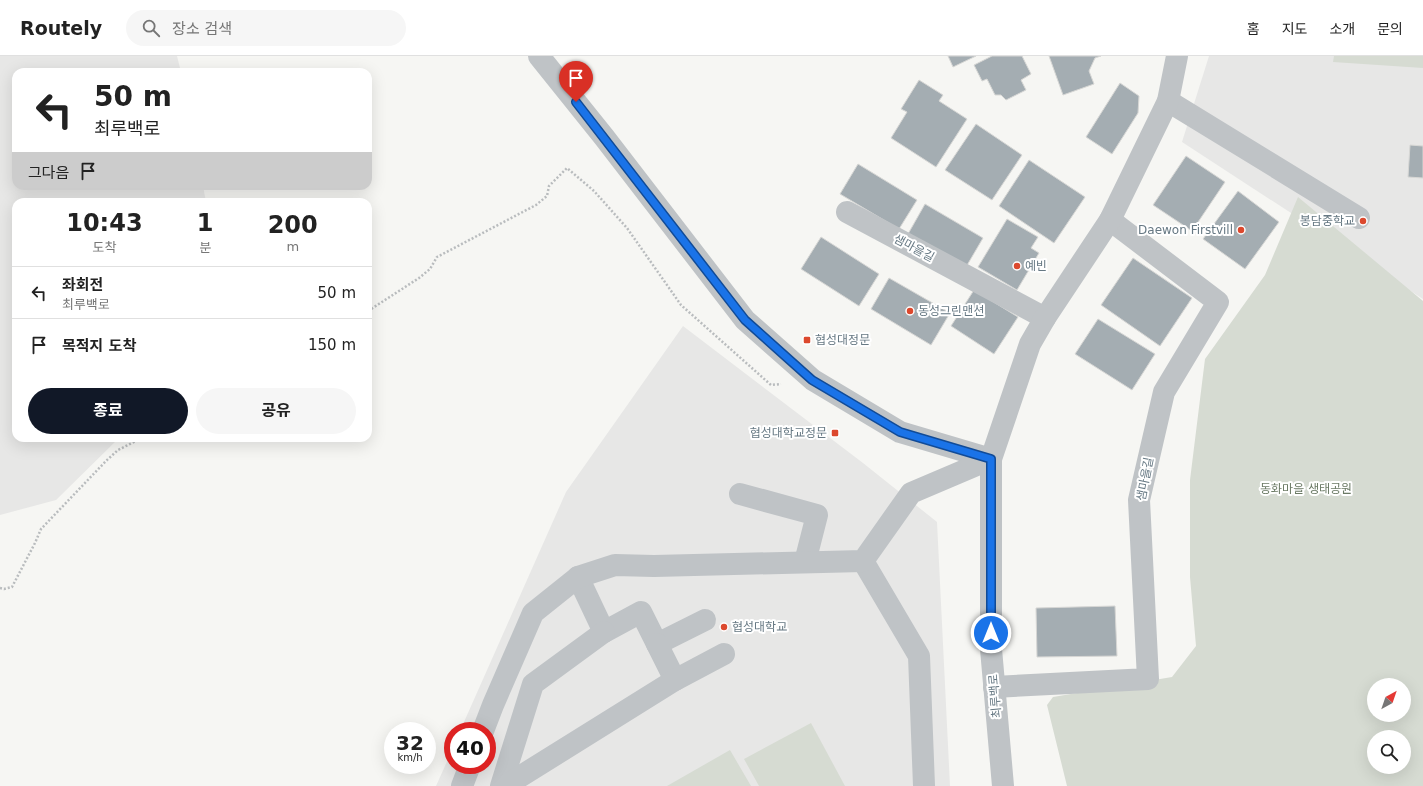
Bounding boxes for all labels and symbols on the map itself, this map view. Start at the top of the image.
pin [559,61,593,102]
place label: 봉담중학교 [1300,214,1355,228]
marker: 봉담중학교 [1358,216,1368,226]
place label: Daewon Firstvill [1138,223,1233,237]
marker: Daewon Firstvill [1236,225,1246,235]
street label: 샘마을길 [891,231,937,265]
place label: 예빈 [1025,259,1047,273]
marker: 예빈 [1012,261,1022,271]
place label: 동성그린맨션 [918,304,984,318]
marker: 동성그린맨션 [905,306,915,316]
place label: 협성대정문 [815,333,870,347]
marker: 협성대정문 [802,335,812,345]
place label: 협성대학교정문 [750,426,827,440]
marker: 협성대학교정문 [830,428,840,438]
street label: 샘마을길 [1134,456,1156,502]
park label: 동화마을 생태공원 [1260,482,1352,496]
position arrow [970,612,1012,654]
place label: 협성대학교 [732,620,787,634]
marker: 협성대학교 [719,622,729,632]
street label: 최루백로 [986,673,1004,719]
north arrow [1367,678,1411,722]
speed limit sign: 40 [444,722,496,774]

